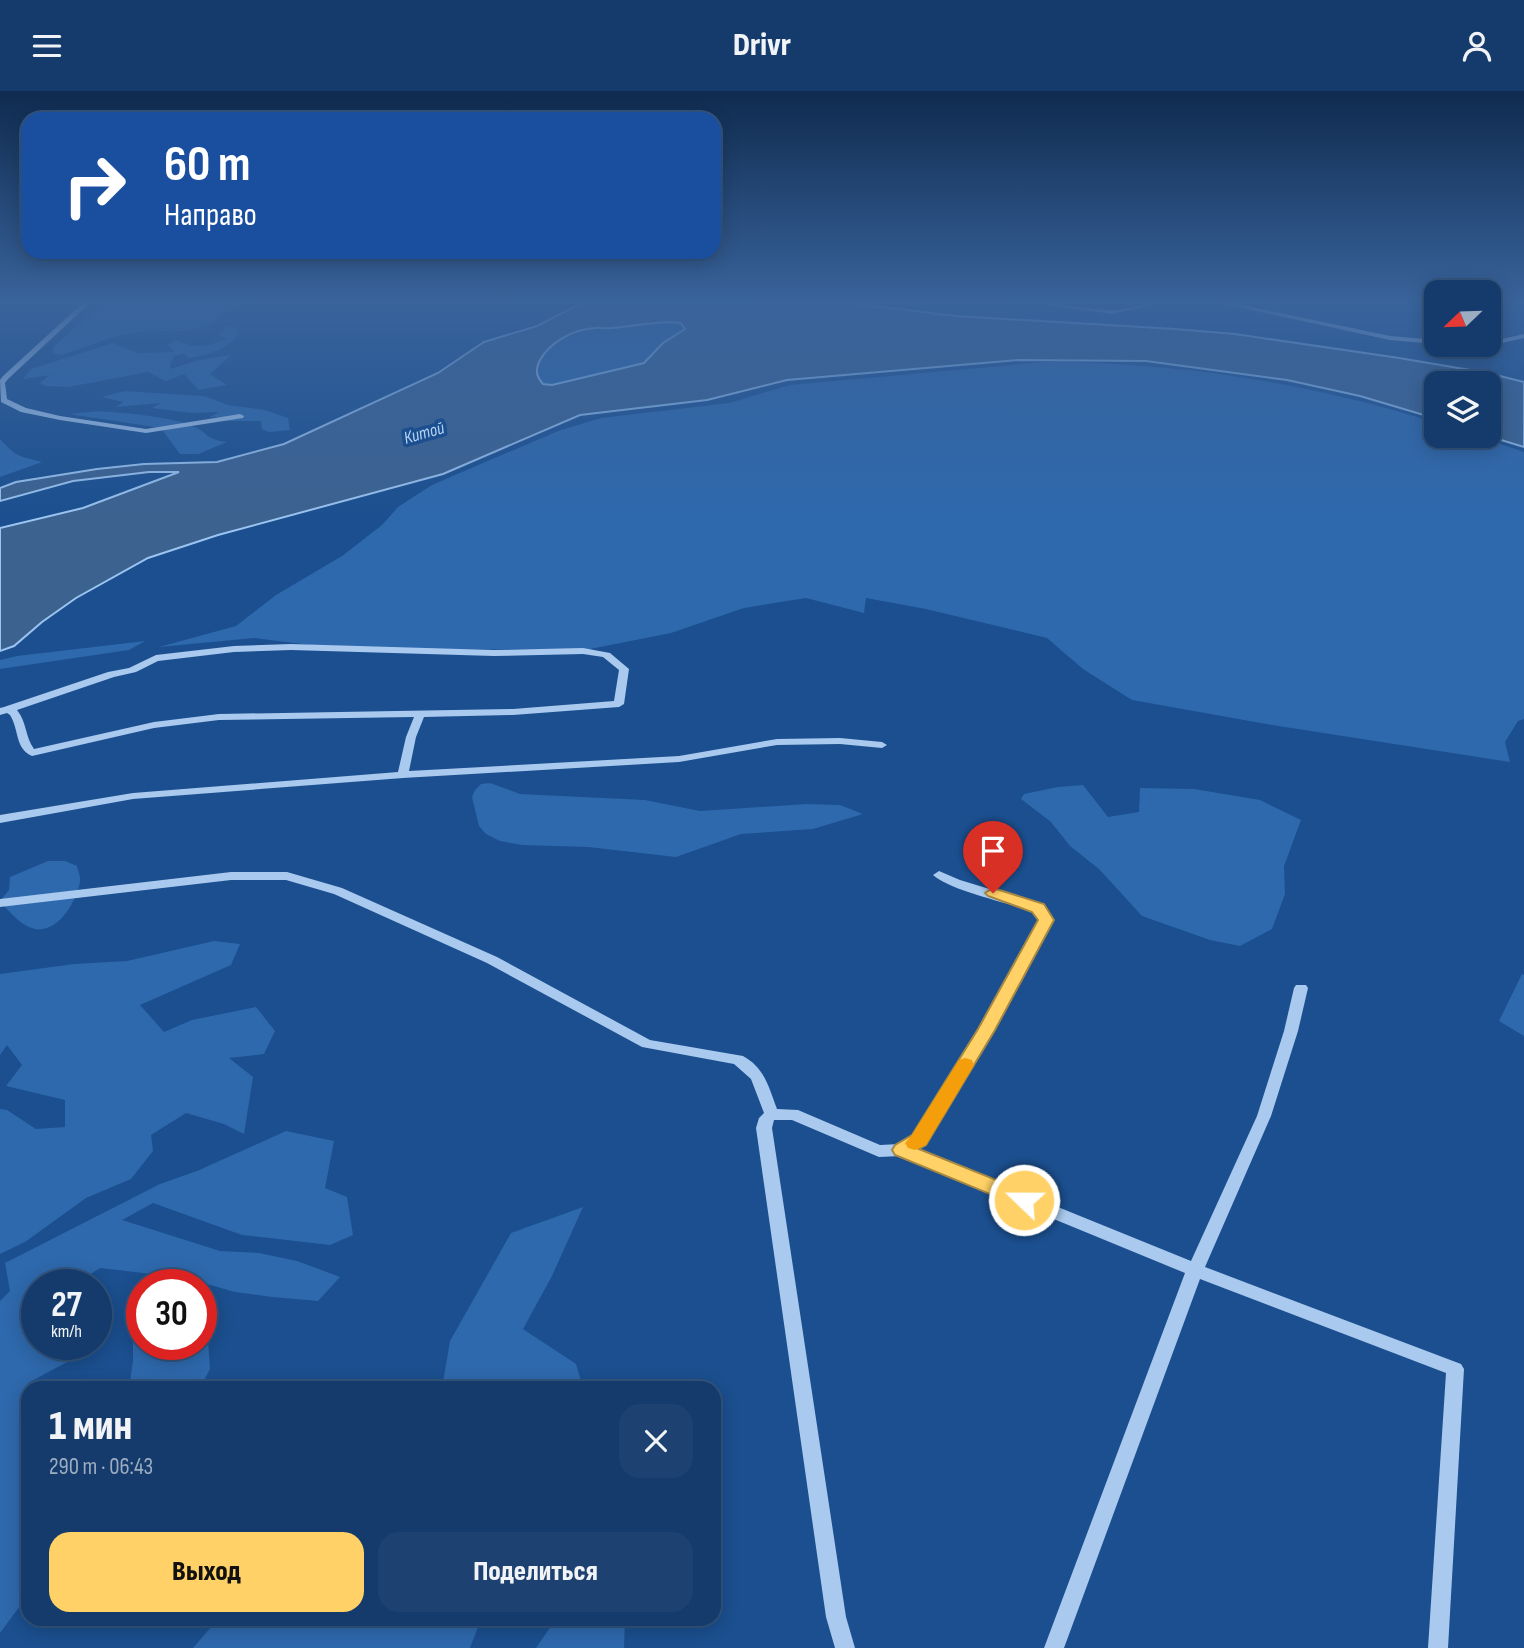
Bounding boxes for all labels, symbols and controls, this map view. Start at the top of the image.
text: Drivr [733,26,791,65]
icon: menu [28,27,66,65]
icon: person [1458,27,1496,65]
text: 60 m [164,136,251,195]
icon: right [49,140,140,231]
text: Направо [164,196,257,235]
north arrow [1424,280,1502,357]
map controls [1424,280,1501,448]
button: layers [1424,371,1501,448]
water label: Китой [401,417,447,449]
pin [963,821,1023,893]
icon: arrive [974,832,1012,870]
position arrow [987,1163,1061,1237]
speed limit sign: 30 [126,1269,217,1360]
text: 27 [51,1284,82,1327]
text: km/h [51,1321,82,1342]
text: 1 мин [49,1401,132,1452]
button: close [619,1404,693,1478]
text: 290 m · 06:43 [49,1453,153,1481]
button: Выход [49,1532,364,1612]
button: Поделиться [378,1532,693,1612]

